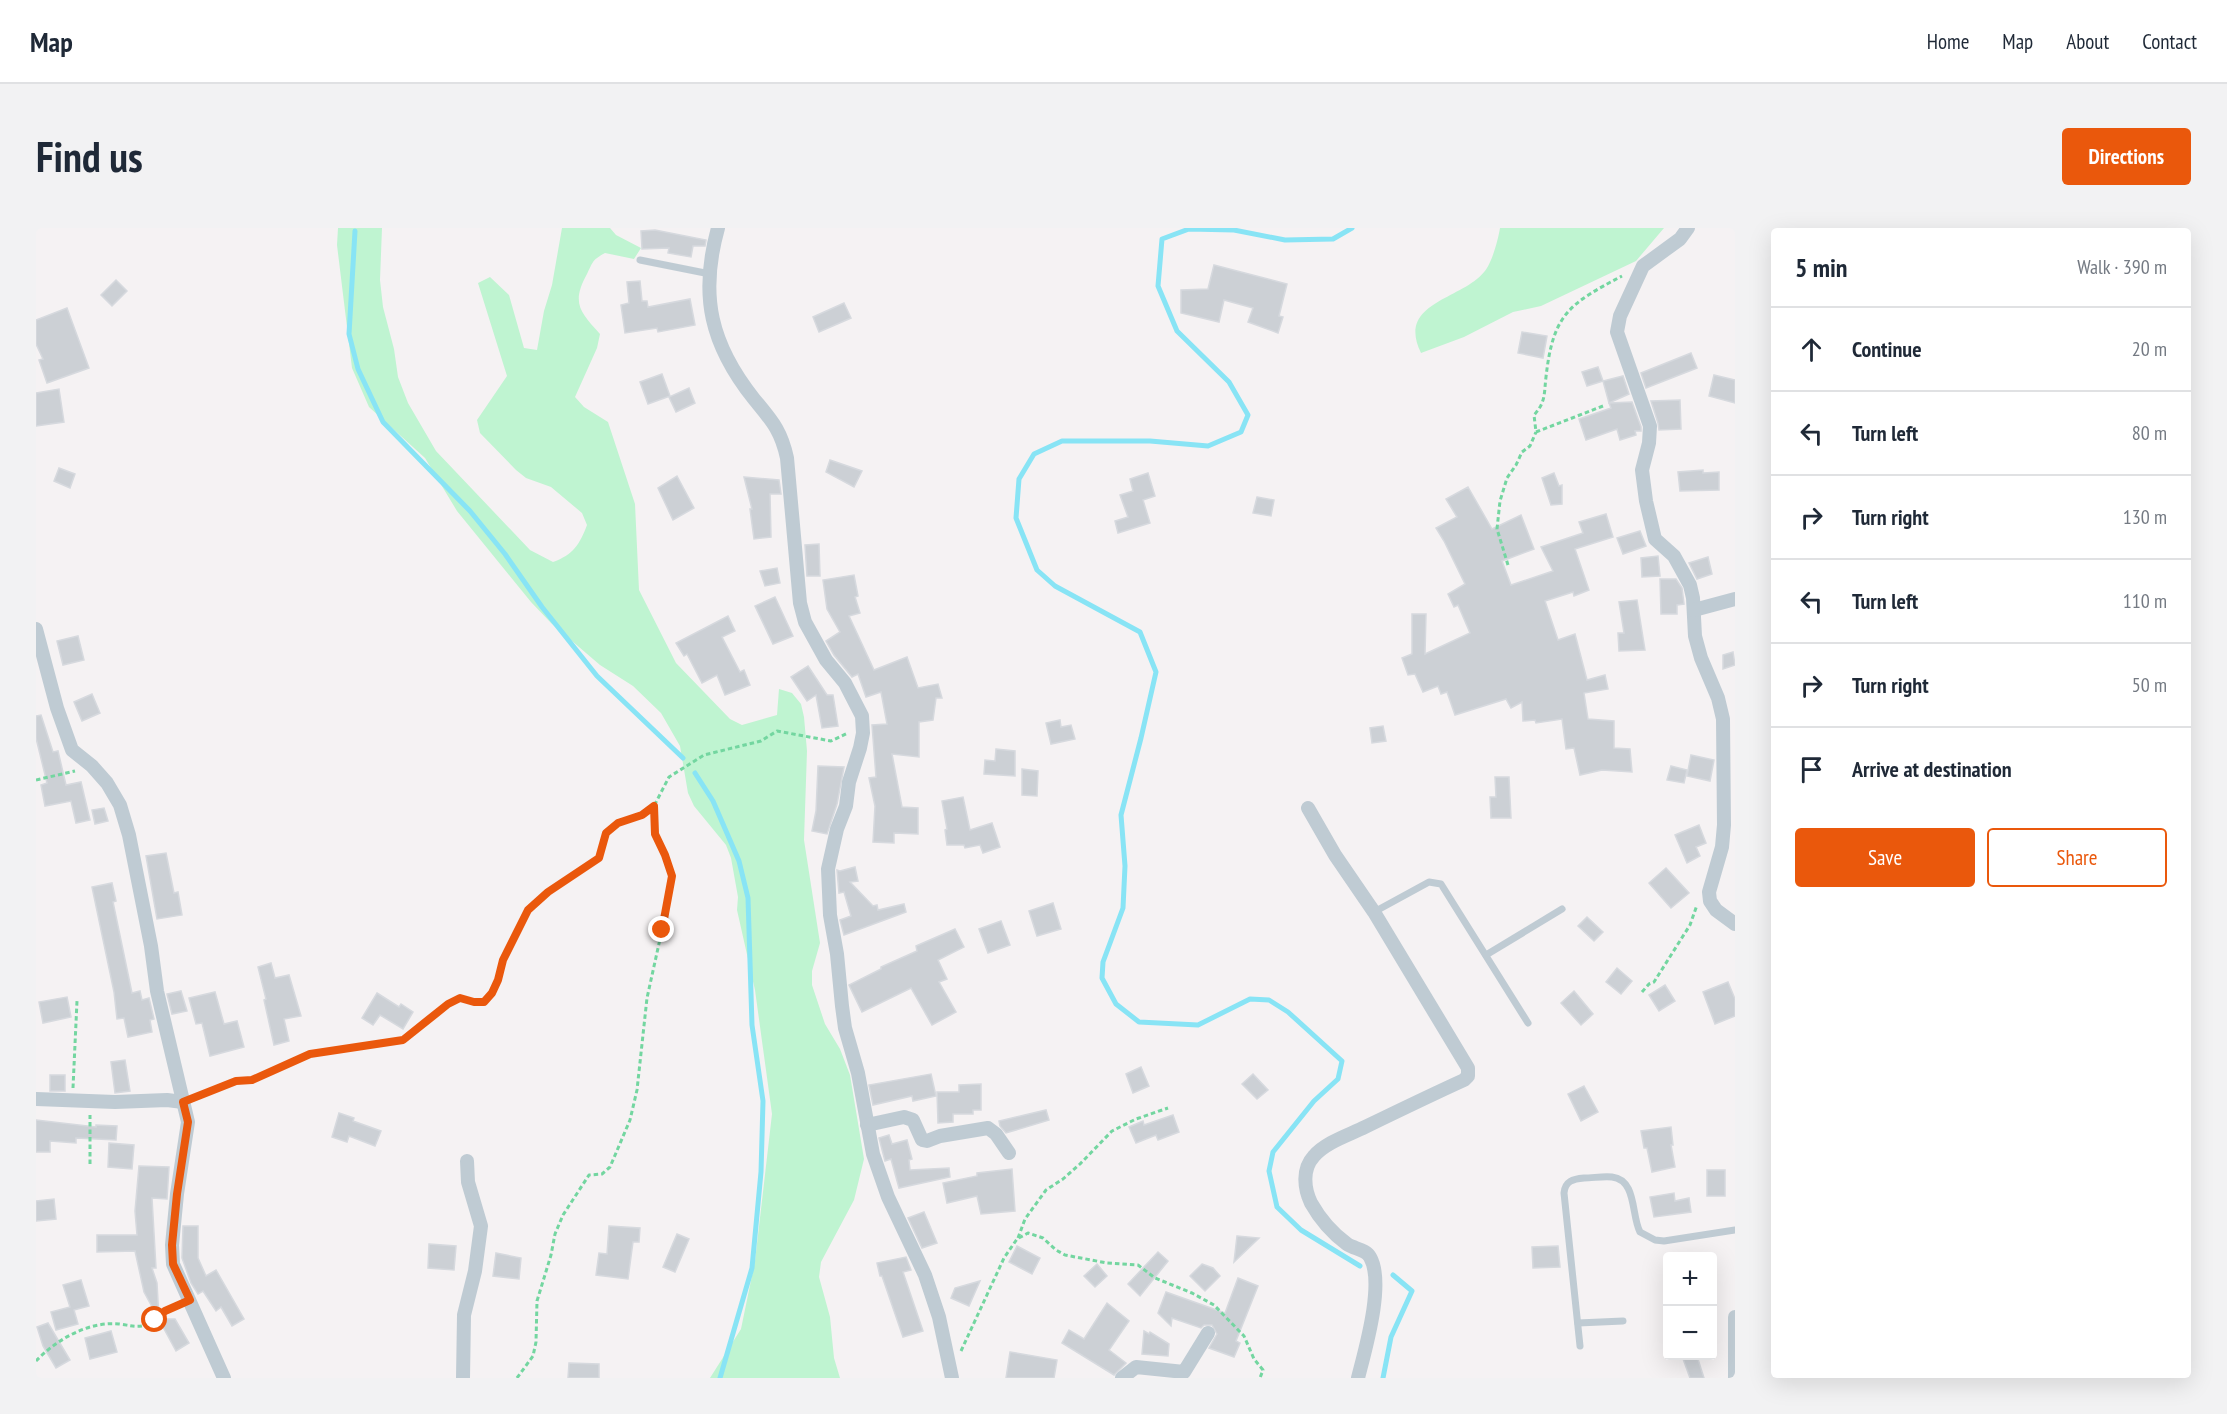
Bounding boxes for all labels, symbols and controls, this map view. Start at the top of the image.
text: Map [30,23,73,60]
text: Home [1927,28,1969,55]
text: Map [2002,28,2033,55]
text: About [2066,28,2109,55]
text: Contact [2142,28,2197,55]
button: Directions [2062,128,2191,185]
text: Find us [36,129,143,184]
text: 5 min [1795,251,1848,284]
text: Walk · 390 m [2077,254,2167,280]
icon: ahead [1795,333,1828,366]
text: Continue [1852,335,1922,363]
text: 20 m [2132,336,2167,362]
icon: left [1795,417,1828,450]
text: Turn left [1852,419,1918,447]
text: 80 m [2132,420,2167,446]
icon: right [1795,501,1828,534]
text: Turn right [1852,503,1929,531]
text: 130 m [2123,504,2167,530]
icon: left [1795,585,1828,618]
text: Turn left [1852,587,1918,615]
text: 110 m [2123,588,2167,614]
icon: right [1795,669,1828,702]
text: Turn right [1852,671,1929,699]
text: 50 m [2132,672,2167,698]
icon: arrive [1795,753,1828,786]
text: Arrive at destination [1852,755,2012,783]
button: Save [1795,828,1975,887]
button: Share [1987,828,2167,887]
route end [648,916,674,942]
map controls [1663,1252,1717,1360]
button: + [1663,1252,1717,1306]
route start [141,1306,167,1332]
button: − [1663,1306,1717,1360]

